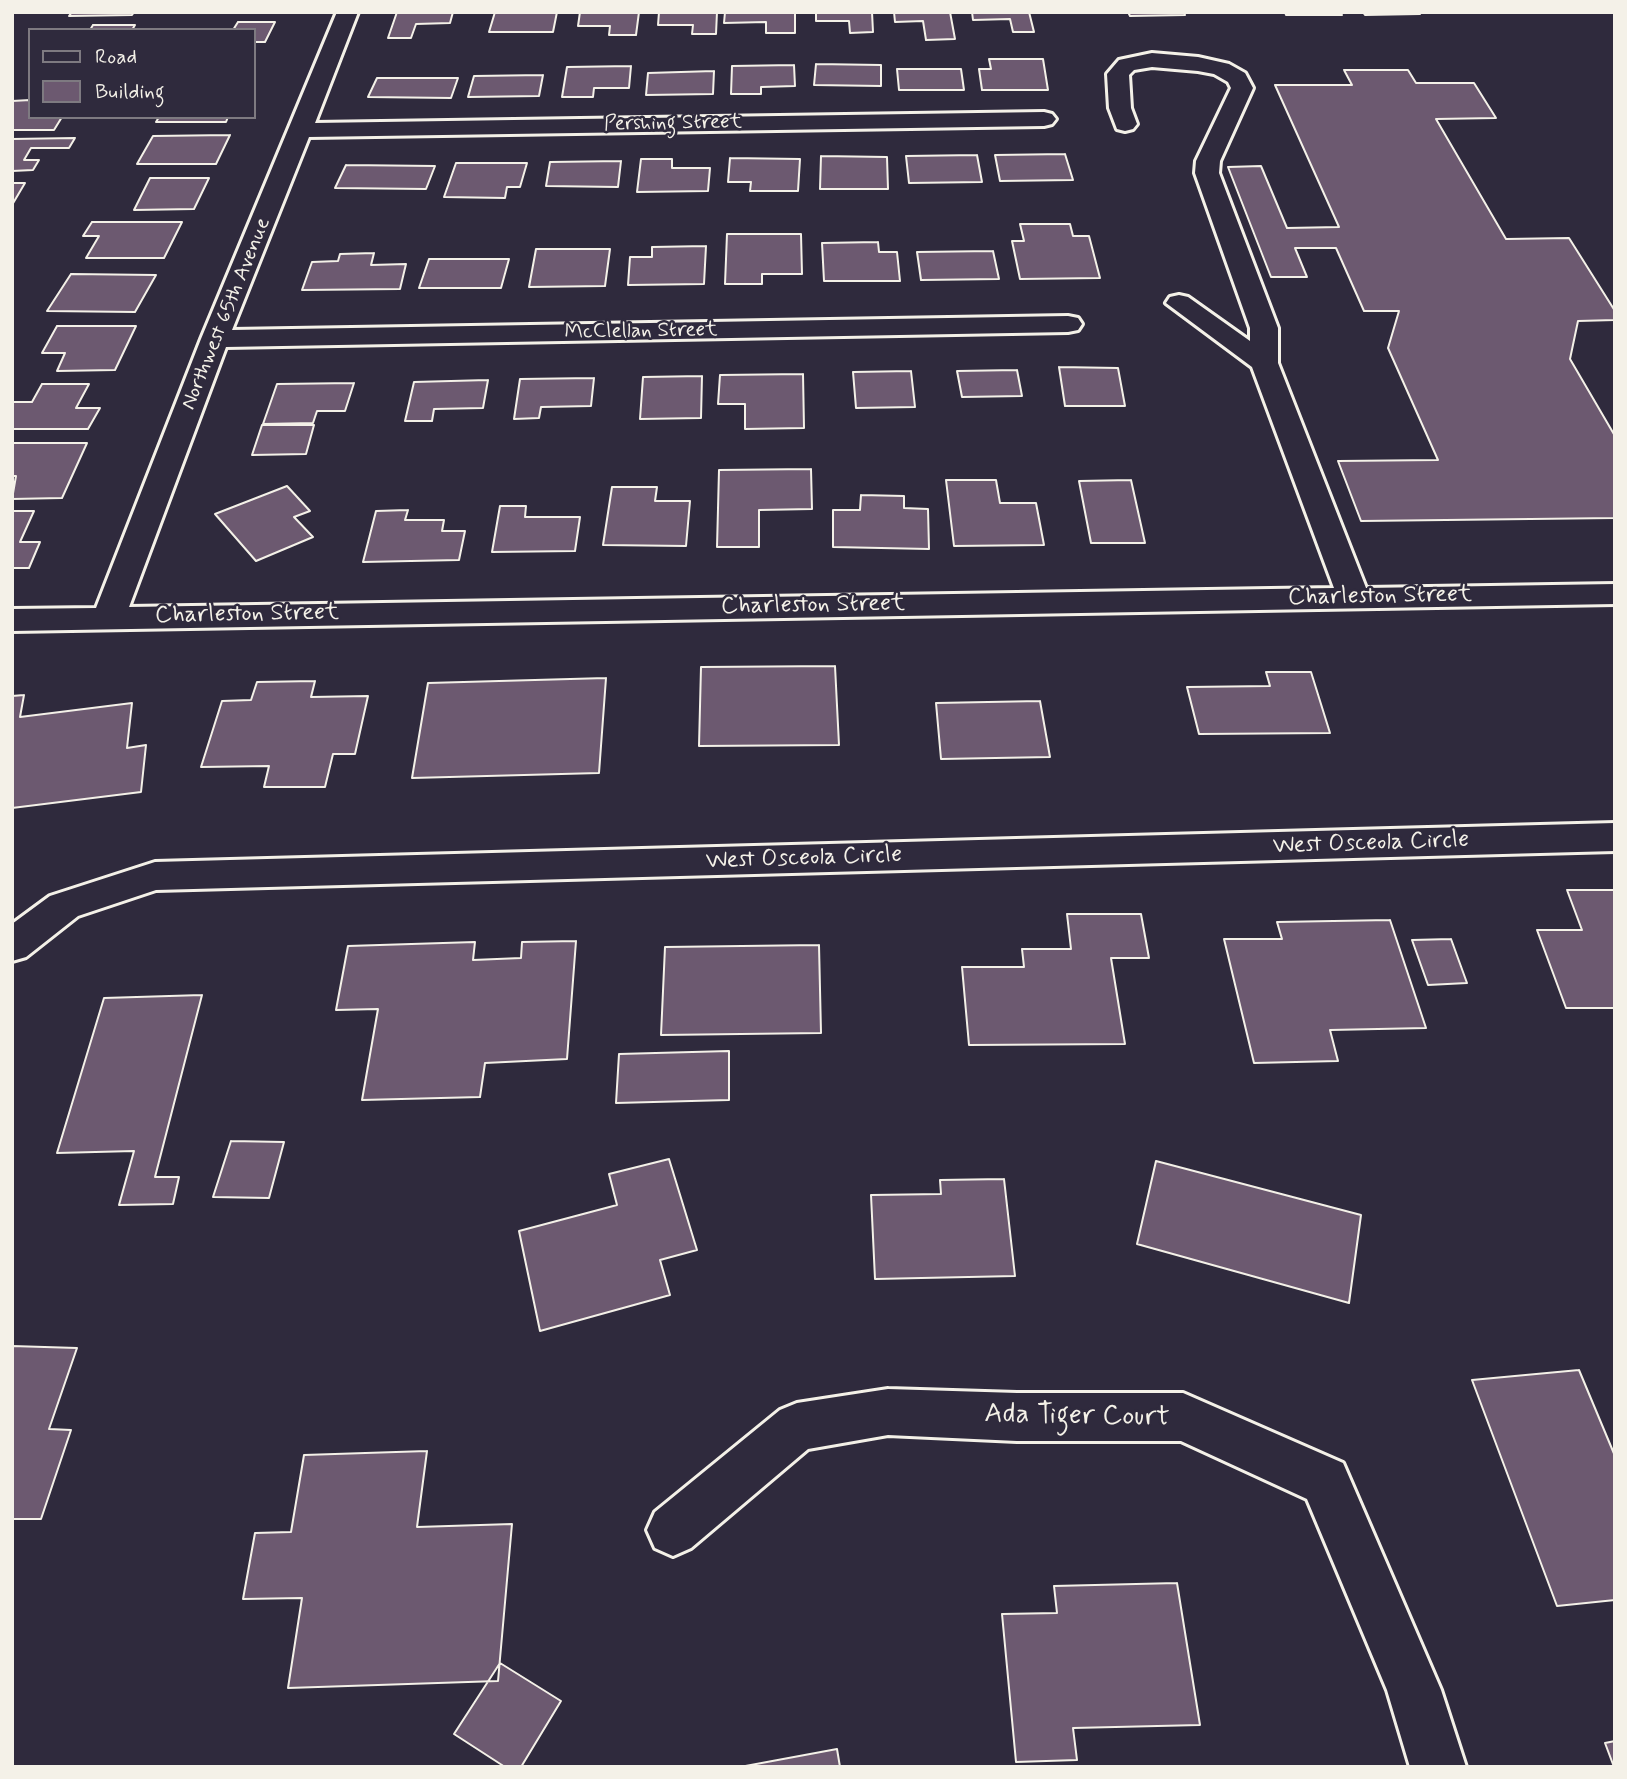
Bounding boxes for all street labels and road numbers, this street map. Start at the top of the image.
street label: Pershing Street [604,110,742,138]
street label: Northwest 65th Avenue [177,214,277,414]
street label: McClellan Street [564,318,718,346]
street label: Charleston Street [1288,581,1472,613]
street label: Charleston Street [721,590,905,622]
street label: Charleston Street [155,599,339,631]
street label: West Osceola Circle [1272,826,1470,862]
street label: West Osceola Circle [705,841,903,877]
street label: Ada Tiger Court [984,1399,1170,1435]

